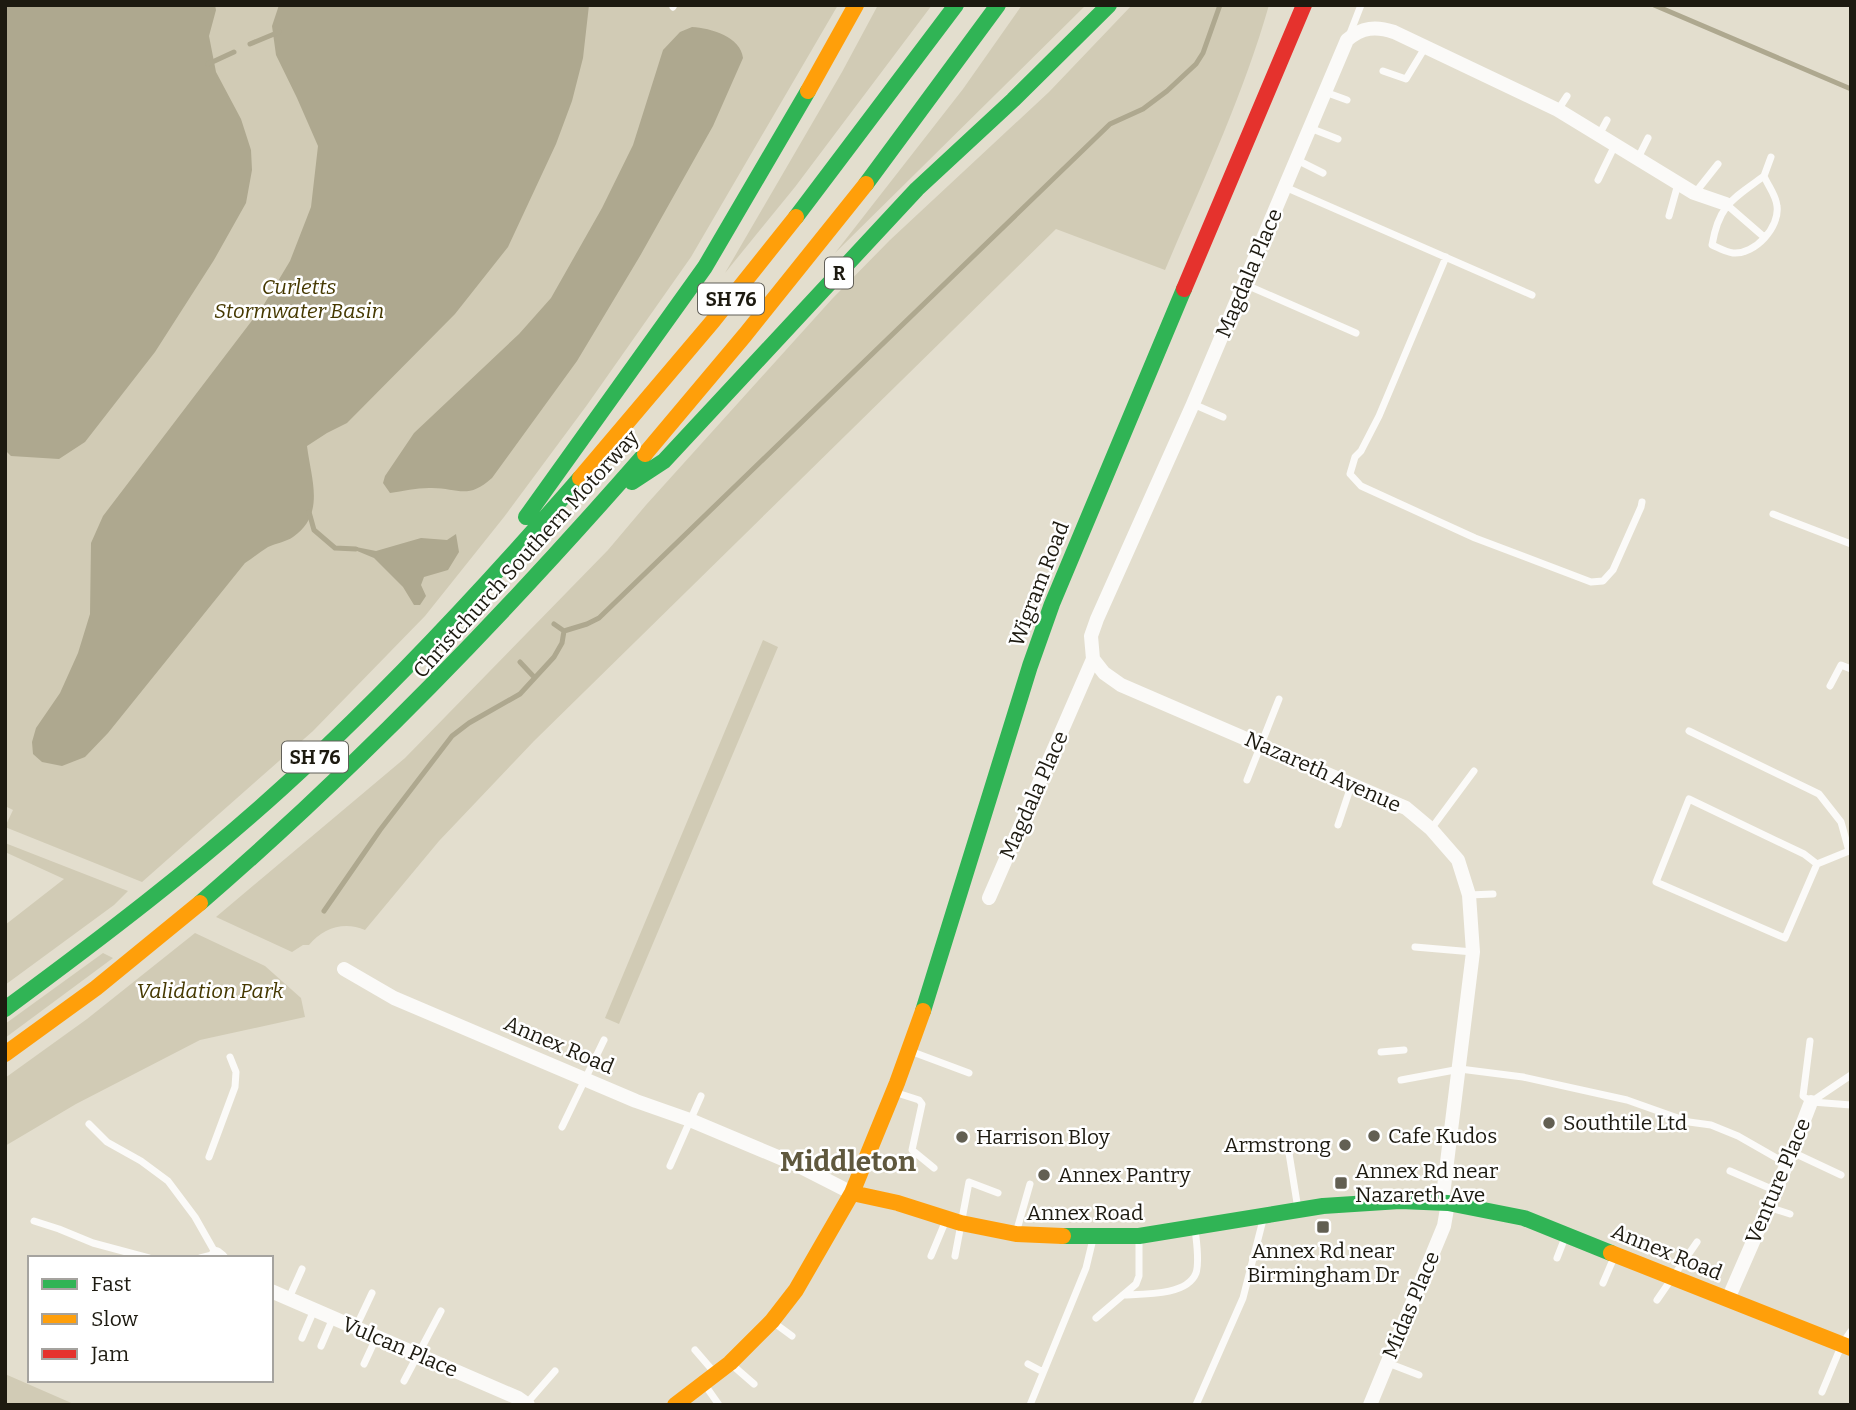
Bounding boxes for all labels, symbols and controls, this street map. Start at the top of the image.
street label: Magdala Place [1210,204,1288,342]
road number: R [825,258,853,288]
park label: Curletts Stormwater Basin [214,274,384,324]
road number: SH 76 [698,284,764,314]
street label: Christchurch Southern Motorway [408,424,645,683]
street label: Wigram Road [1003,518,1075,650]
street label: Nazareth Avenue [1241,726,1405,818]
street label: Magdala Place [994,727,1074,863]
road number: SH 76 [282,742,348,772]
park label: Validation Park [136,978,284,1004]
street label: Annex Road [500,1010,618,1080]
place label: Southtile Ltd [1563,1110,1687,1136]
street label: Venture Place [1740,1114,1816,1248]
marker: Southtile Ltd [1541,1115,1557,1131]
place label: Cafe Kudos [1388,1123,1497,1149]
place label: Harrison Bloy [976,1124,1111,1150]
marker: Cafe Kudos [1366,1128,1382,1144]
marker: Harrison Bloy [954,1129,970,1145]
place label: Armstrong [1224,1132,1331,1158]
marker: Armstrong [1337,1137,1353,1153]
district label: Middleton [780,1145,916,1178]
place label: Annex Rd near Nazareth Ave [1355,1158,1498,1208]
place label: Annex Pantry [1058,1162,1192,1188]
marker: Annex Pantry [1036,1167,1052,1183]
marker: Annex Rd near Nazareth Ave [1333,1175,1349,1191]
street label: Annex Road [1026,1200,1144,1226]
street label: Annex Road [1608,1218,1726,1286]
marker: Annex Rd near Birmingham Dr [1315,1219,1331,1235]
place label: Annex Rd near Birmingham Dr [1247,1238,1399,1288]
street label: Midas Place [1377,1247,1445,1363]
legend [28,1256,273,1382]
text: Fast [91,1271,132,1297]
text: Slow [91,1306,138,1332]
street label: Vulcan Place [338,1311,462,1383]
text: Jam [90,1341,129,1367]

